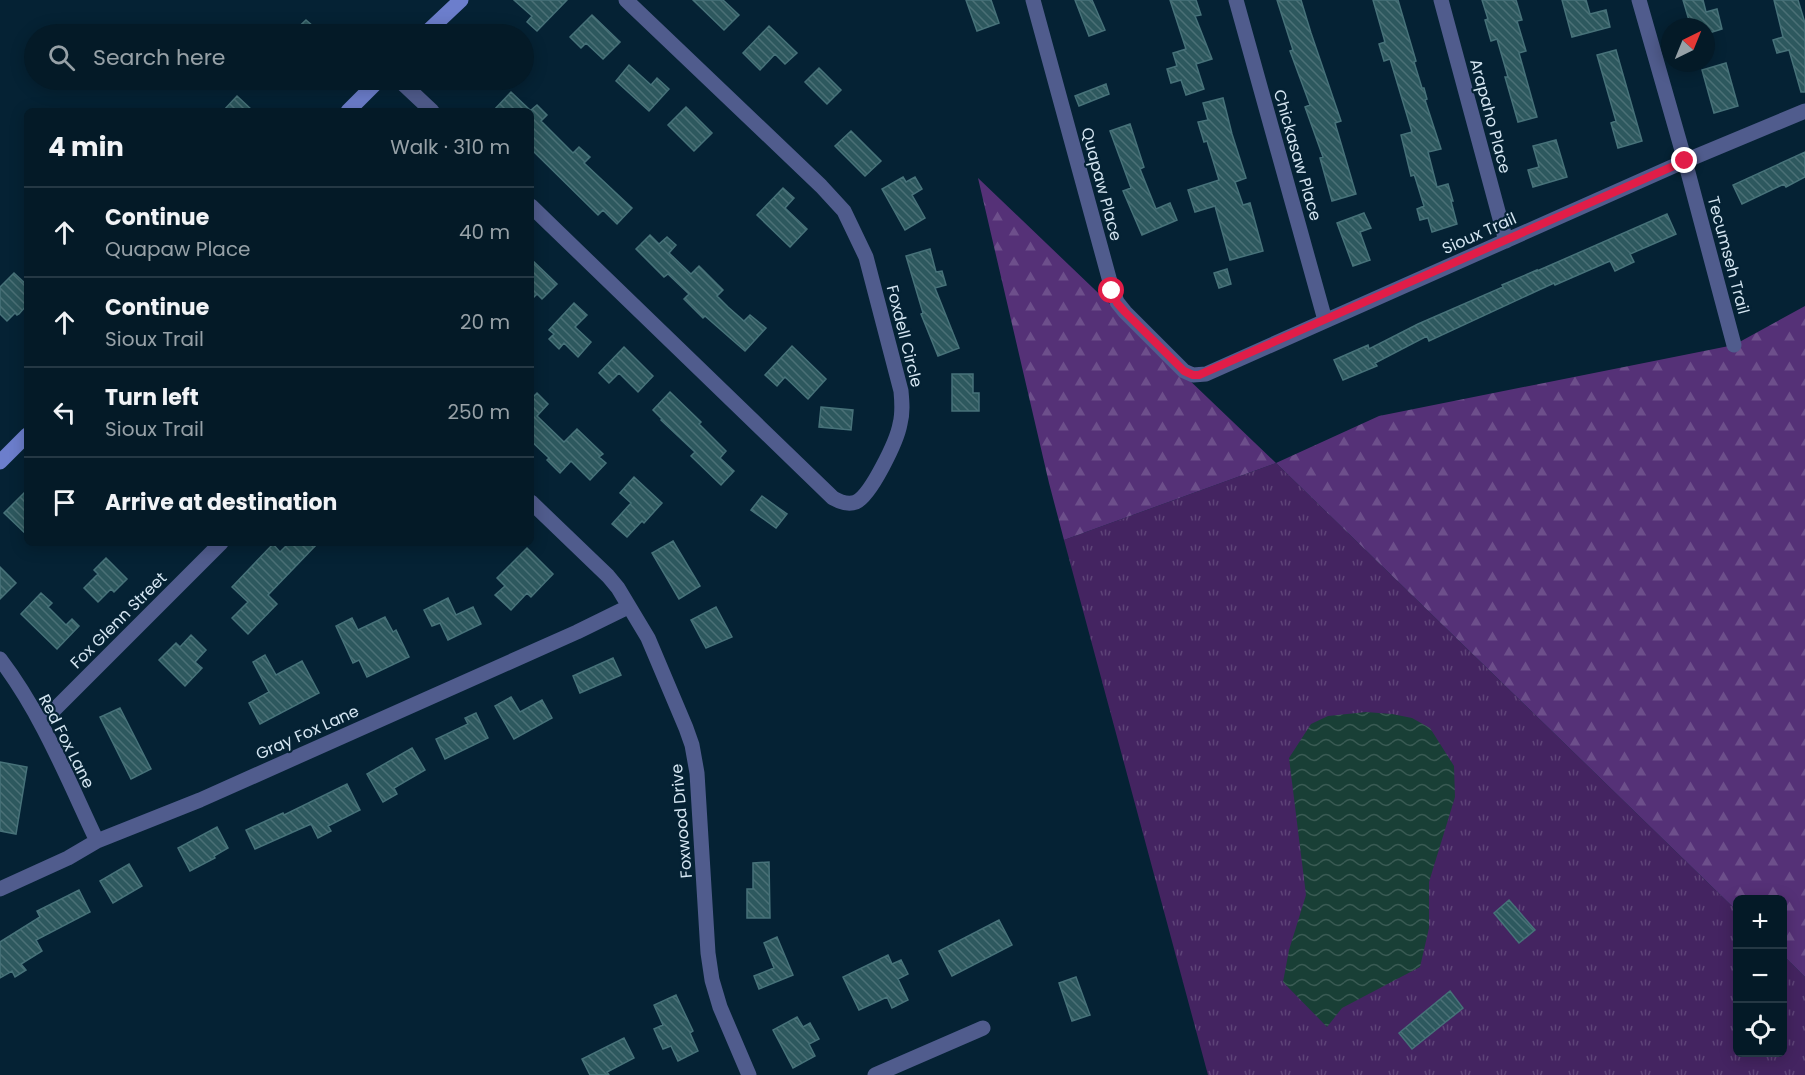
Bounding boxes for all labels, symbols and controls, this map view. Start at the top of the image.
north arrow [1661,18,1715,72]
search box [24,24,534,90]
icon: search [45,41,78,74]
text: Search here [93,42,226,73]
street label: Arapaho Place [1464,56,1517,176]
street label: Chickasaw Place [1268,87,1327,224]
street label: Quapaw Place [1075,125,1128,243]
text: 4 min [48,129,124,165]
text: Walk · 310 m [390,133,510,161]
route end [1671,147,1697,173]
street label: Tecumseh Trail [1702,194,1755,317]
text: Continue [105,202,209,233]
street label: Sioux Trail [1438,207,1520,260]
icon: ahead [48,216,81,249]
text: 40 m [459,218,510,246]
text: Quapaw Place [105,235,250,263]
route start [1098,277,1124,303]
street label: Foxdell Circle [881,283,928,390]
text: Continue [105,292,209,323]
icon: ahead [48,306,81,339]
text: 20 m [460,308,510,336]
text: Sioux Trail [105,325,204,353]
text: Turn left [105,382,199,413]
icon: left [48,396,81,429]
text: 250 m [447,398,510,426]
text: Sioux Trail [105,415,204,443]
icon: arrive [48,486,81,519]
text: Arrive at destination [105,487,337,518]
street label: Fox Glenn Street [65,567,172,674]
street label: Red Fox Lane [33,690,100,792]
street label: Gray Fox Lane [252,699,362,765]
street label: Foxwood Drive [665,763,698,879]
map controls [1733,895,1787,1057]
button: + [1733,895,1787,949]
button: − [1733,949,1787,1003]
button: locate [1733,1003,1787,1057]

